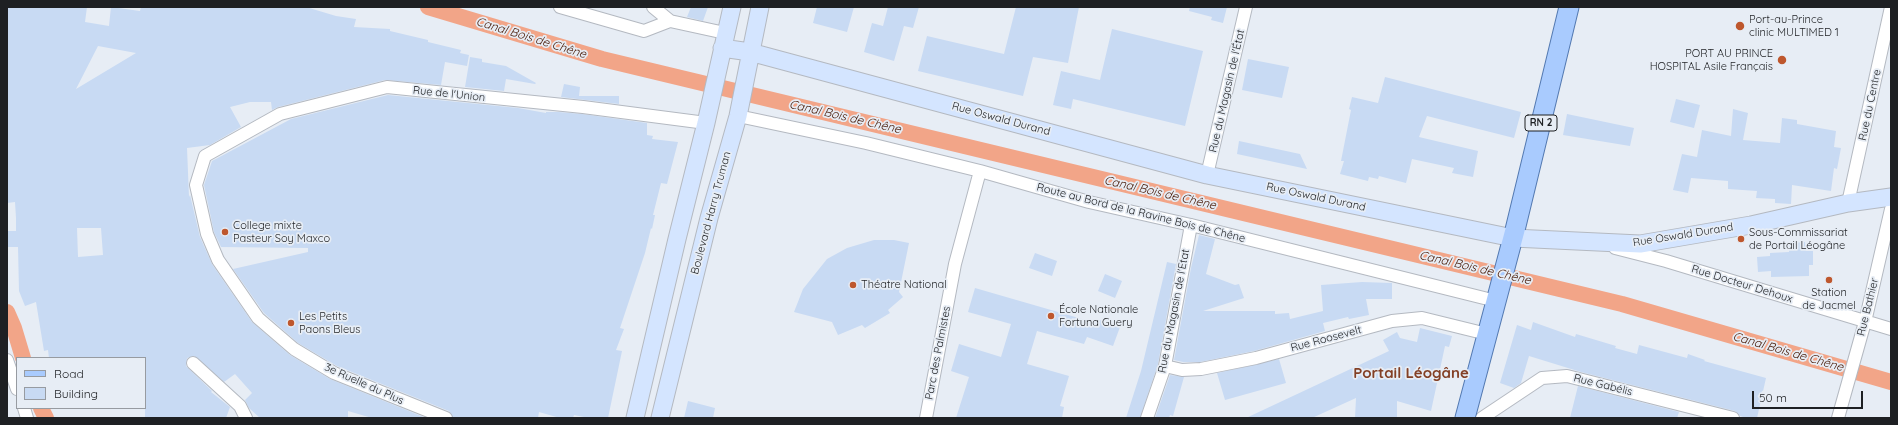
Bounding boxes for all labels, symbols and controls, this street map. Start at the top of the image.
place label: Port-au-Prince clinic MULTIMED 1 [1749,13,1839,39]
water label: Canal Bois de Chêne [474,14,588,62]
marker: Port-au-Prince clinic MULTIMED 1 [1734,20,1746,32]
street label: Rue du Magasin de l'État [1206,28,1248,154]
place label: PORT AU PRINCE HOSPITAL Asile Français [1650,47,1773,73]
marker: PORT AU PRINCE HOSPITAL Asile Français [1776,54,1788,66]
street label: Rue du Centre [1856,68,1884,142]
street label: Rue de l'Union [412,84,486,104]
water label: Canal Bois de Chêne [788,97,902,137]
street label: Rue Oswald Durand [950,100,1052,138]
road number: RN 2 [1525,115,1557,131]
street label: Boulevard Harry Truman [688,150,734,276]
water label: Canal Bois de Chêne [1103,173,1217,213]
street label: Rue Oswald Durand [1265,180,1367,214]
street label: Route au Bord de la Ravine Bois de Chêne [1035,181,1247,245]
place label: College mixte Pasteur Soy Maxco [233,219,330,245]
street label: Rue Oswald Durand [1632,221,1734,249]
place label: Sous-Commissariat de Portail Léogâne [1749,226,1848,252]
marker: College mixte Pasteur Soy Maxco [220,227,230,237]
marker: Sous-Commissariat de Portail Léogâne [1736,234,1746,244]
street label: Rue du Magasin de l'Etat [1156,248,1192,374]
water label: Canal Bois de Chêne [1418,248,1532,288]
street label: Rue Docteur Dehoux [1690,262,1794,306]
marker: Station de Jacmel [1824,275,1834,285]
street label: Rue Bathier [1854,277,1882,337]
place label: Théatre National [861,278,947,292]
marker: Théatre National [848,280,858,290]
place label: Station de Jacmel [1802,286,1856,312]
place label: École Nationale Fortuna Guery [1059,303,1138,329]
street label: Parc des Palmistes [922,305,954,401]
place label: Les Petits Paons Bleus [299,310,361,336]
marker: École Nationale Fortuna Guery [1046,311,1056,321]
marker: Les Petits Paons Bleus [286,318,296,328]
street label: Rue Roosevelt [1289,323,1363,355]
water label: Canal Bois de Chêne [1731,329,1845,375]
legend [16,357,146,409]
street label: 3e Ruelle du Plus [322,361,406,407]
district label: Portail Léogâne [1353,364,1469,382]
text: Road [54,366,84,381]
street label: Rue Gabélis [1572,371,1634,399]
scale bar [1754,383,1865,409]
text: Building [54,386,98,401]
text: 50 m [1759,390,1787,405]

